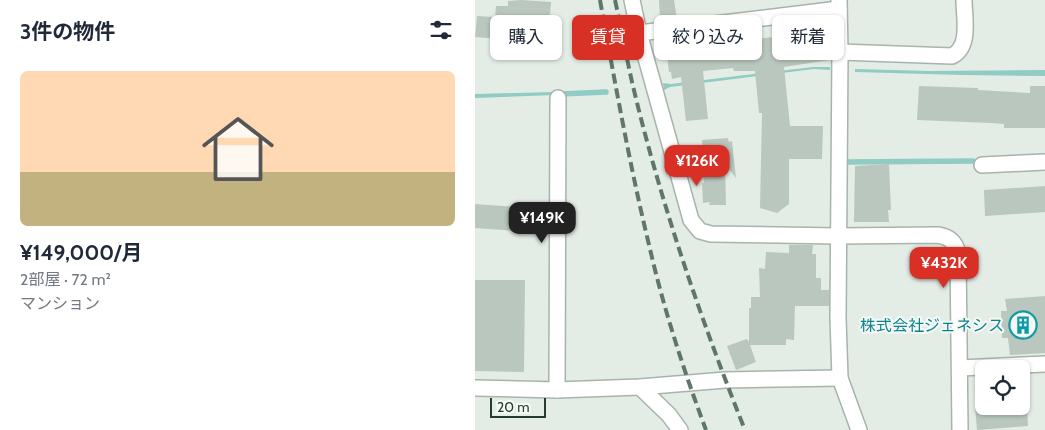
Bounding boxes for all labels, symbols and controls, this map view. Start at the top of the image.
chip: 購入 [490,15,562,60]
chip: 賃貸 [572,15,644,60]
chip: 絞り込み [654,15,762,60]
chip: 新着 [772,15,844,60]
icon: filters [427,16,455,44]
text: 3件の物件 [20,19,115,44]
icon: home [193,104,283,194]
pin: ¥126K [662,144,732,187]
text: ¥126K [675,151,719,170]
pin: ¥149K [507,202,577,244]
text: ¥149K [520,208,564,227]
text: ¥149,000/月 [20,240,142,265]
pin: ¥432K [909,246,979,289]
text: ¥432K [921,253,967,272]
text: 2部屋 · 72 m² [20,270,111,289]
text: マンション [20,294,100,313]
building icon: 株式会社ジェネシス [1008,310,1038,340]
place label: 株式会社ジェネシス [860,316,1004,335]
map controls [975,360,1030,415]
button: locate [975,360,1030,415]
scale bar [490,395,546,418]
text: 20 m [497,398,530,416]

